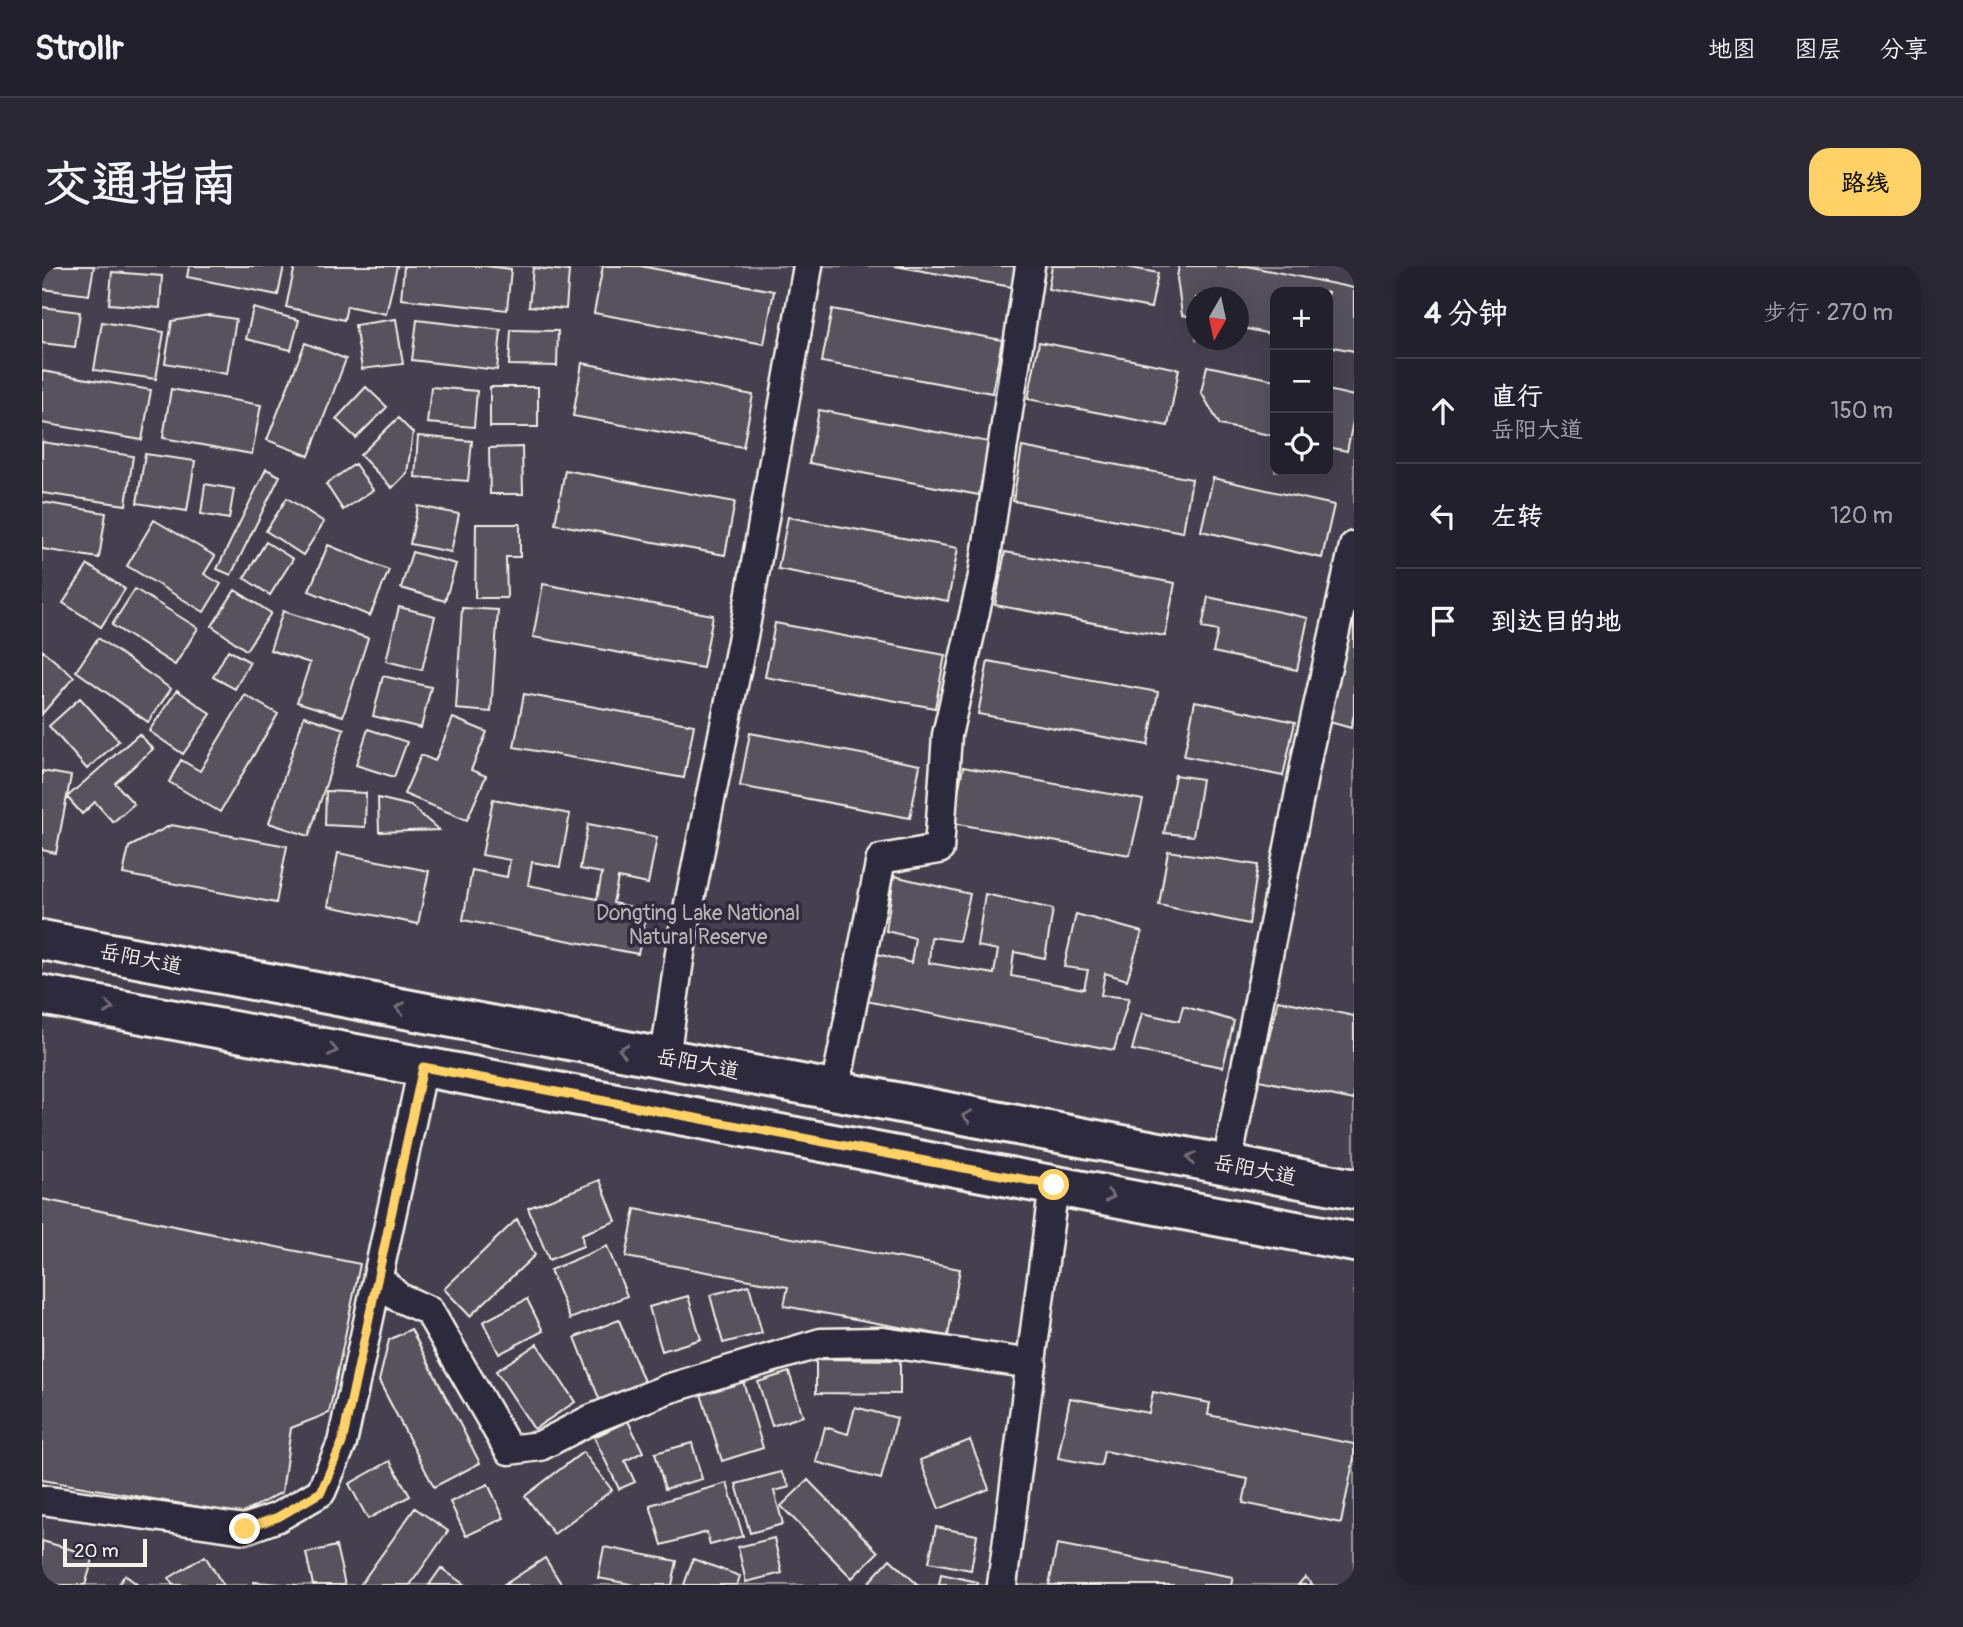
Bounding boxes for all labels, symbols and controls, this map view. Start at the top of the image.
text: Strollr [35,28,124,69]
text: 地图 [1708,35,1756,64]
text: 图层 [1794,35,1842,64]
text: 分享 [1880,35,1928,64]
button: 路线 [1809,148,1921,216]
text: 交通指南 [42,154,238,215]
north arrow [1186,287,1249,350]
map controls [1270,287,1333,476]
button: + [1270,287,1333,350]
text: 4 分钟 [1424,295,1508,332]
text: 步行 · 270 m [1763,298,1893,327]
button: − [1270,350,1333,413]
text: 直行 [1491,381,1543,413]
icon: ahead [1424,392,1462,430]
text: 150 m [1830,396,1893,425]
button: locate [1270,413,1333,476]
text: 岳阳大道 [1491,415,1583,444]
icon: left [1424,497,1462,535]
text: 左转 [1491,501,1543,533]
text: 120 m [1830,501,1893,530]
icon: arrive [1424,602,1462,640]
text: 到达目的地 [1491,606,1621,638]
park label: Dongting Lake National Natural Reserve [596,900,800,951]
street label: 岳阳大道 [97,938,185,980]
one-way arrow [103,999,115,1014]
one-way arrow [394,1001,406,1016]
one-way arrow [327,1042,339,1057]
one-way arrow [617,1043,629,1058]
street label: 岳阳大道 [654,1043,742,1085]
one-way arrow [961,1109,973,1124]
street label: 岳阳大道 [1211,1149,1299,1191]
one-way arrow [1185,1151,1197,1166]
route start [1038,1169,1069,1200]
one-way arrow [1104,1188,1116,1203]
route end [229,1513,260,1544]
scale bar [63,1536,147,1568]
text: 20 m [74,1539,119,1563]

